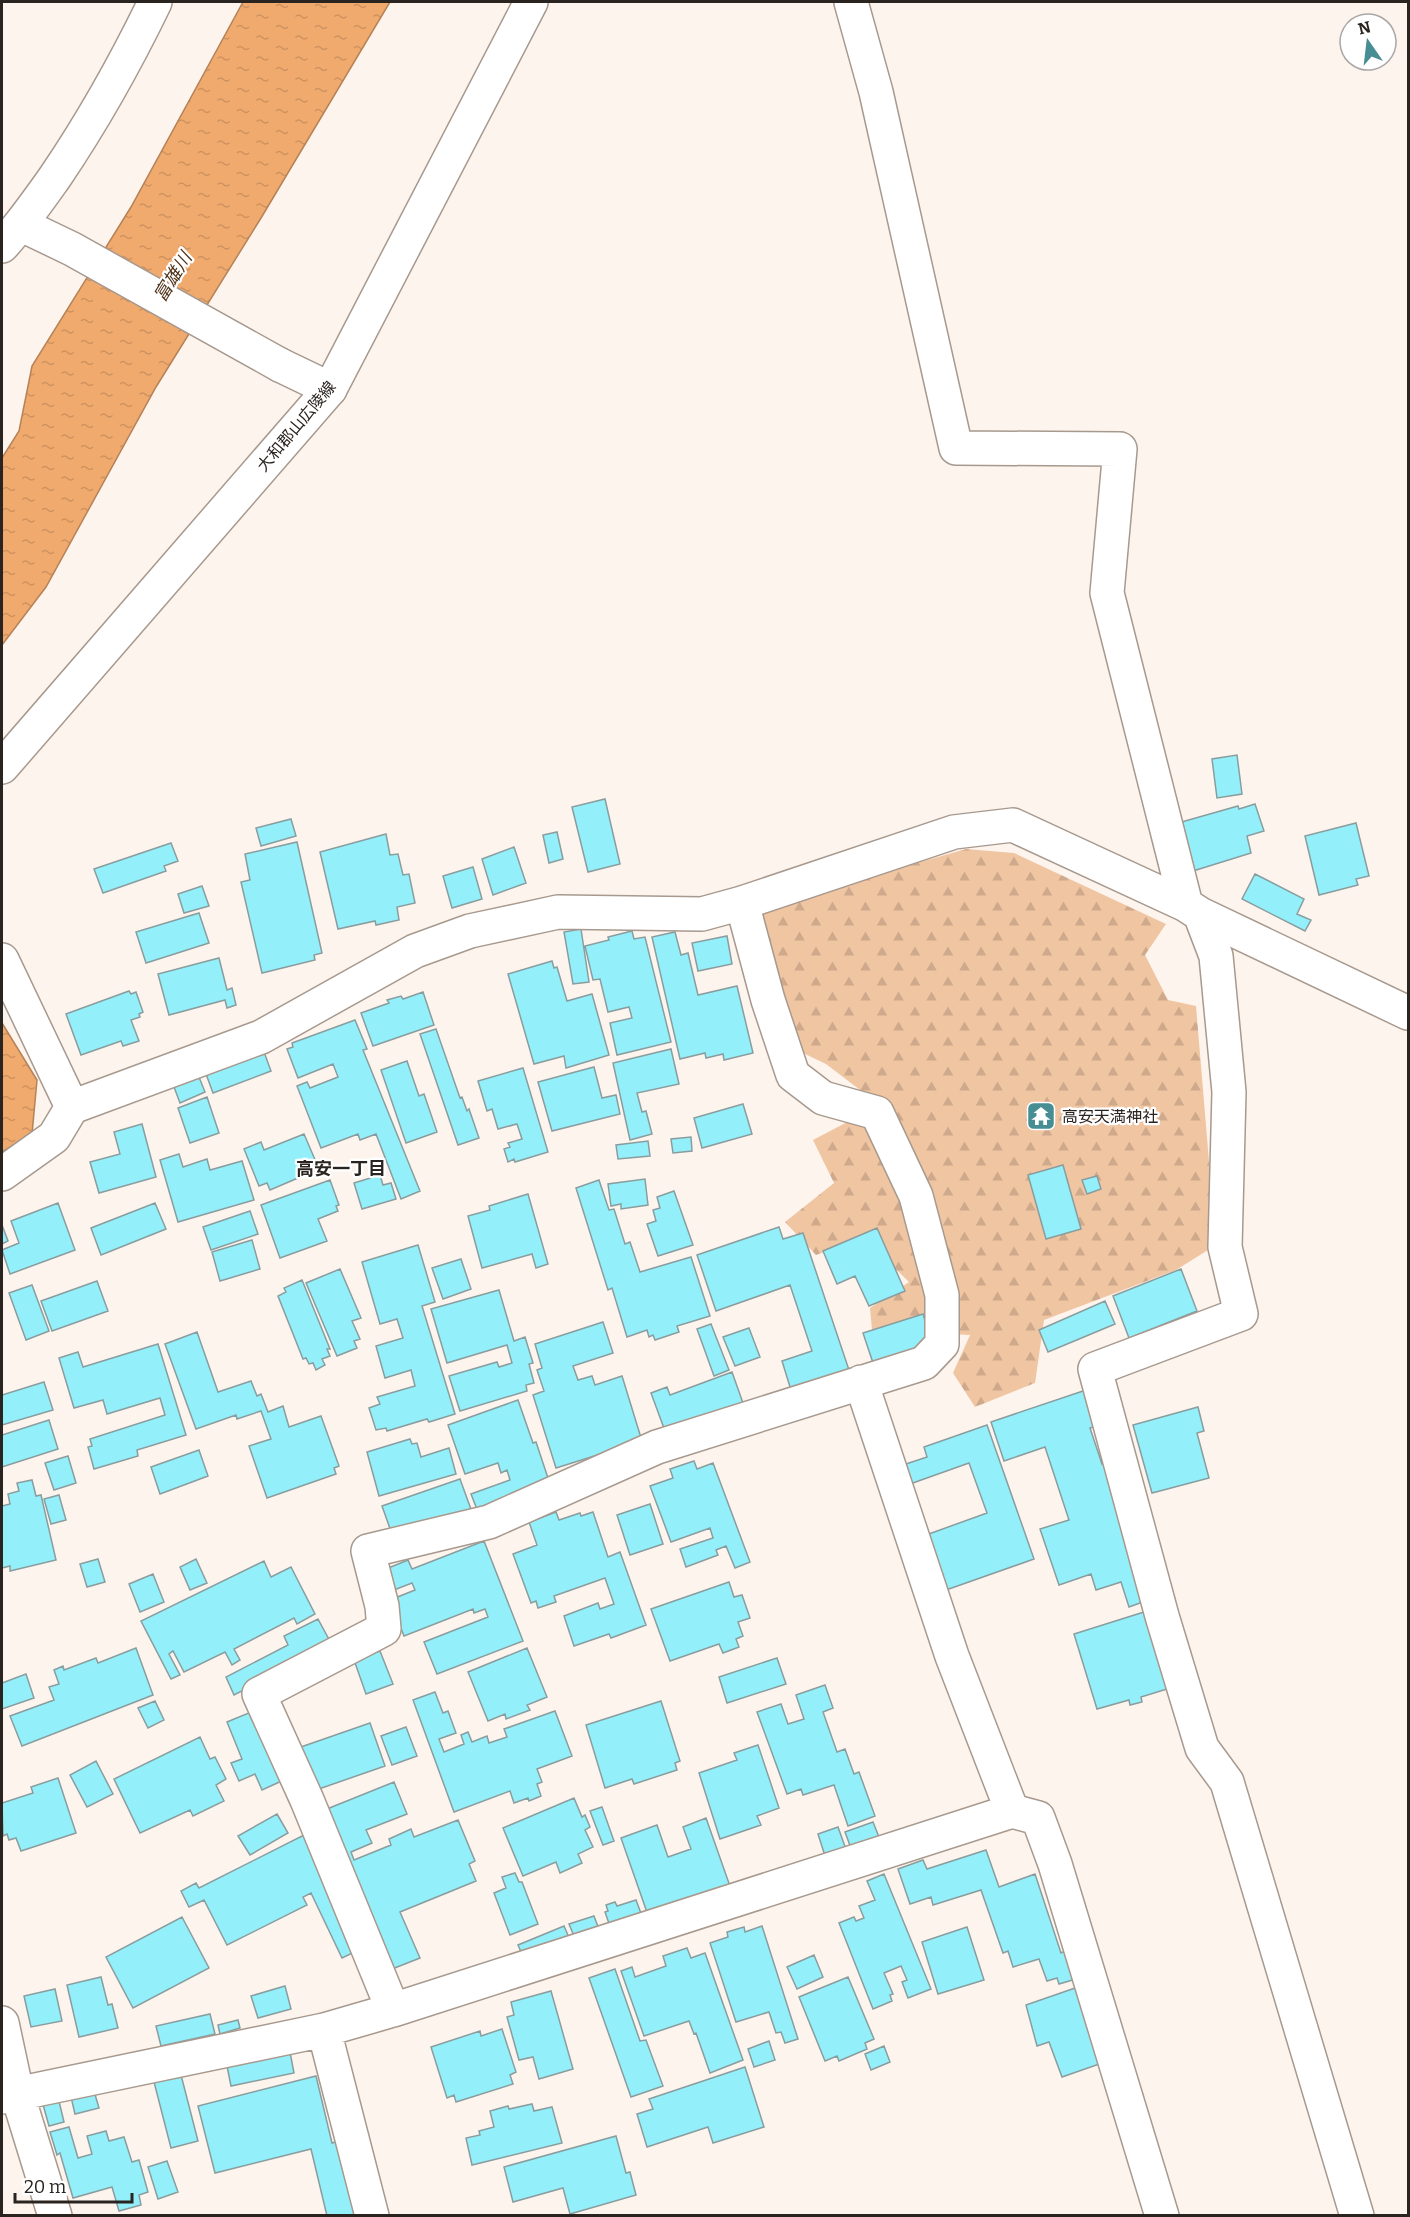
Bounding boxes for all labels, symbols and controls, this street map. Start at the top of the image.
north arrow [1338,12,1398,72]
text: N [1356,17,1373,39]
water label: 富雄川 [149,247,198,306]
street label: 大和郡山広陵線 [253,377,340,475]
temple icon: 高安天満神社 [1025,1100,1057,1132]
place label: 高安天満神社 [1062,1107,1158,1126]
district label: 高安一丁目 [296,1158,386,1180]
scale bar [15,2166,132,2204]
text: 20 m [24,2176,66,2198]

